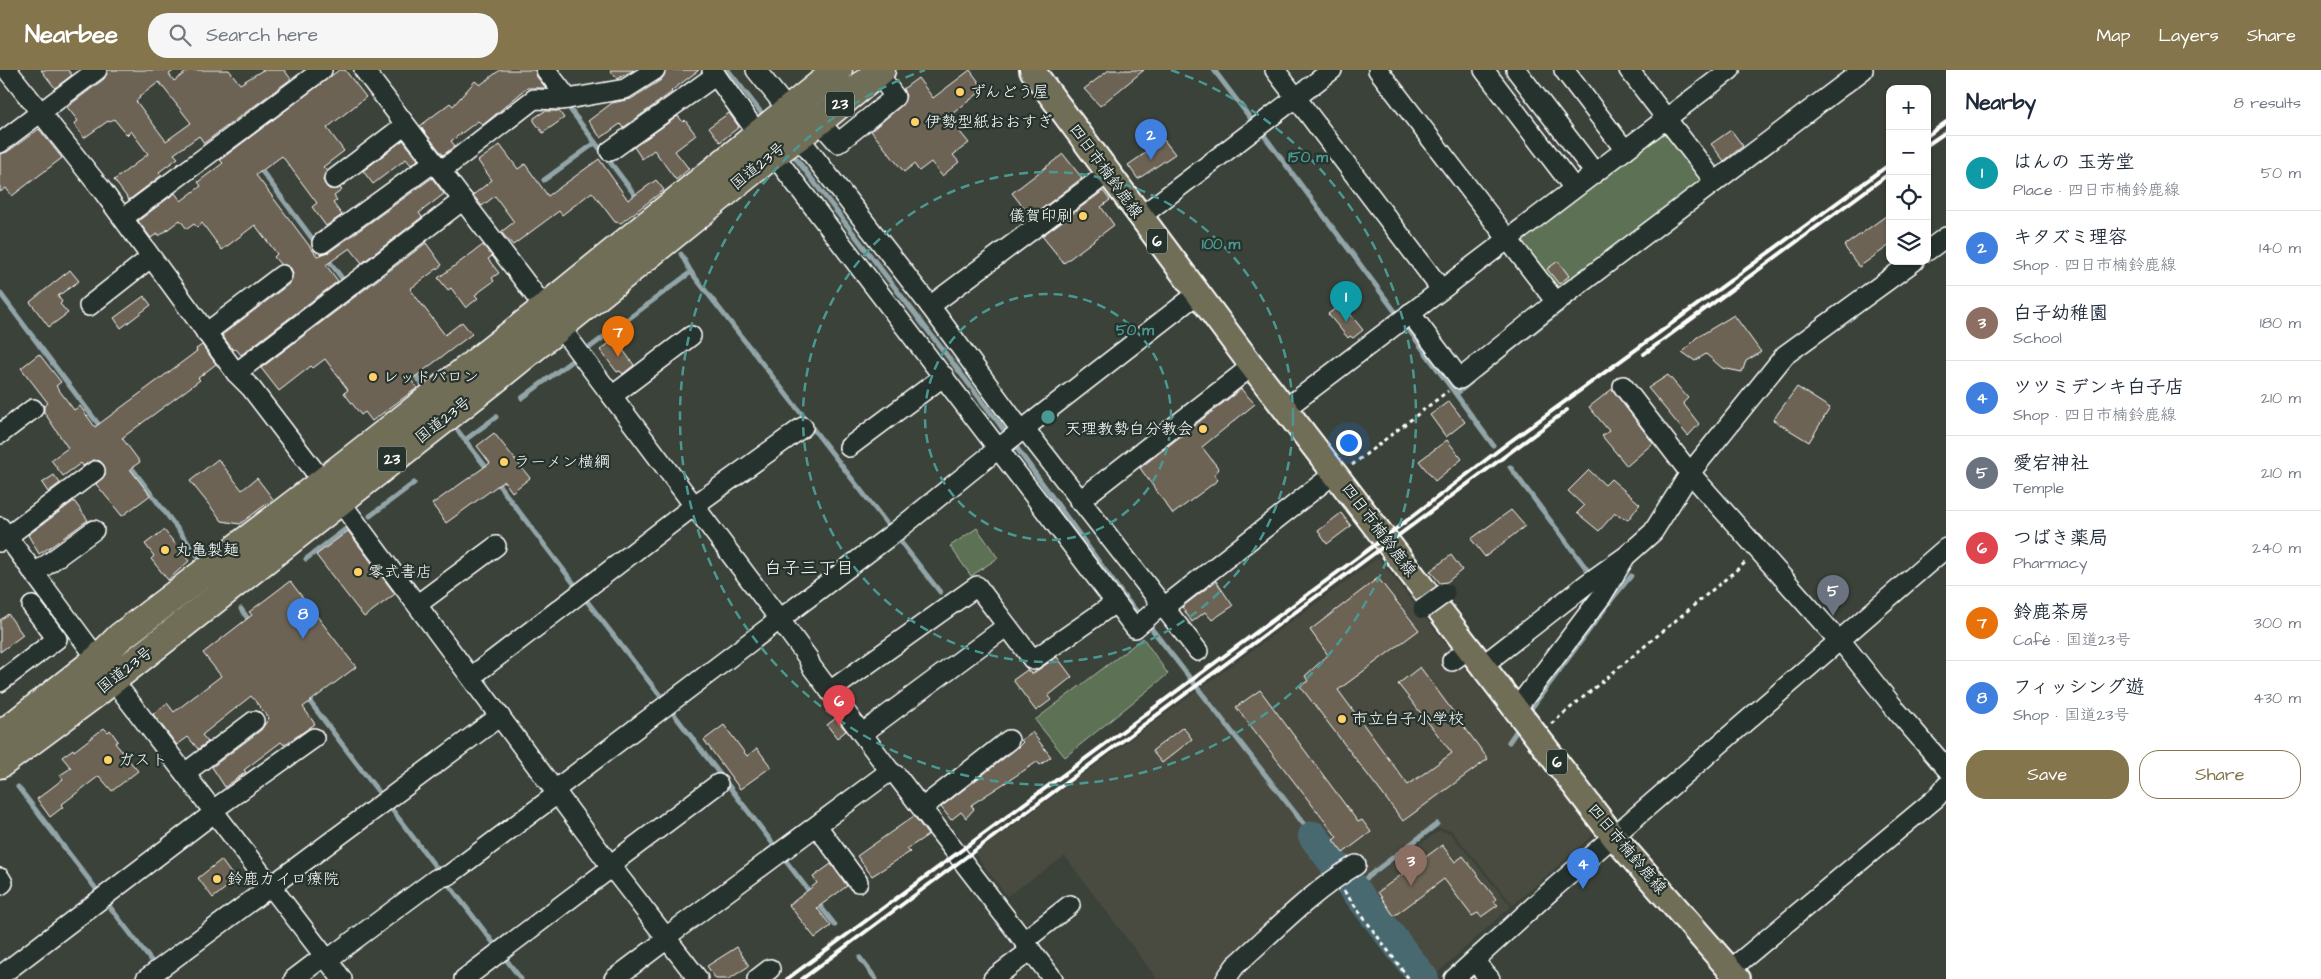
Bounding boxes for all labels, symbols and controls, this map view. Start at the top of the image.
search box [148,13,498,58]
text: Nearbee [25,18,118,52]
icon: search [166,21,194,49]
text: Search here [206,22,318,49]
text: Map [2096,23,2130,48]
text: Layers [2158,23,2219,48]
text: Share [2247,23,2296,48]
place label: ずんどう屋 [970,81,1049,103]
map controls [1886,85,1931,265]
button: + [1886,85,1931,130]
marker: ずんどう屋 [954,86,966,98]
text: Nearby [1966,88,2036,117]
road number: 23 [826,92,854,116]
text: 8 results [2234,92,2301,114]
place label: 伊勢型紙おおすぎ [925,111,1053,133]
marker: 伊勢型紙おおすぎ [909,116,921,128]
street label: 四日市楠鈴鹿線 [1064,119,1148,223]
pin: 2 [1135,119,1167,160]
button: − [1886,130,1931,175]
street label: 国道23号 [726,137,790,195]
text: 150 m [1288,147,1328,168]
text: はんの 玉芳堂 [2013,149,2135,176]
text: 1 [1981,162,1983,184]
text: 50 m [2261,162,2301,184]
button: locate [1886,175,1931,220]
text: Place · 四日市楠鈴鹿線 [2013,179,2180,201]
place label: 儀賀印刷 [1009,205,1073,227]
marker: 儀賀印刷 [1077,210,1089,222]
button: layers [1886,220,1931,265]
text: キタズミ理容 [2013,224,2127,251]
road number: 6 [1147,228,1167,254]
text: 100 m [1202,234,1241,255]
text: 2 [1977,237,1987,259]
text: 140 m [2259,237,2301,259]
text: Shop · 四日市楠鈴鹿線 [2013,254,2176,276]
pin: 1 [1330,281,1362,322]
text: 白子幼稚園 [2013,300,2108,327]
text: 3 [1978,312,1986,334]
text: 180 m [2260,312,2301,334]
pin: 7 [602,316,634,357]
text: 50 m [1116,320,1154,341]
text: School [2013,327,2062,349]
place label: レッドバロン [383,366,479,388]
marker: レッドバロン [367,371,379,383]
text: ツツミデンキ白子店 [2013,374,2184,401]
text: 4 [1977,387,1987,409]
text: 210 m [2261,387,2301,409]
street label: 国道23号 [410,391,476,449]
text: Shop · 四日市楠鈴鹿線 [2013,404,2176,426]
centre of rings [1039,408,1057,426]
place label: 天理教勢白分教会 [1065,418,1193,440]
marker: 天理教勢白分教会 [1197,423,1209,435]
your location [1336,430,1362,456]
road number: 23 [378,446,406,472]
text: 愛宕神社 [2013,450,2089,477]
place label: ラーメン横綱 [514,451,610,473]
marker: ラーメン横綱 [498,456,510,468]
text: 5 [1976,462,1988,484]
text: 210 m [2261,462,2301,484]
text: Temple [2013,477,2064,499]
street label: 四日市楠鈴鹿線 [1337,479,1421,581]
text: つばき薬局 [2013,525,2108,552]
text: 6 [1977,537,1987,559]
text: 240 m [2252,537,2301,559]
place label: 丸亀製麺 [175,539,239,561]
marker: 丸亀製麺 [159,544,171,556]
text: Pharmacy [2013,552,2088,574]
district label: 白子三丁目 [764,556,854,581]
place label: 零式書店 [368,561,432,583]
marker: 零式書店 [352,566,364,578]
pin: 5 [1817,575,1849,616]
pin: 8 [287,598,319,639]
text: 鈴鹿茶房 [2013,599,2089,626]
text: 7 [1977,612,1987,634]
text: 300 m [2254,612,2301,634]
text: Café · 国道23号 [2013,629,2131,651]
street label: 国道23号 [92,641,158,699]
text: フィッシング遊 [2013,674,2144,701]
pin: 6 [823,685,855,726]
text: 8 [1977,687,1987,709]
text: 430 m [2253,687,2301,709]
text: Shop · 国道23号 [2013,704,2129,726]
place label: 市立白子小学校 [1352,708,1464,730]
marker: 市立白子小学校 [1336,713,1348,725]
place label: ガスト [118,749,168,771]
road number: 6 [1547,750,1567,774]
button: Save [1966,750,2129,799]
button: Share [2139,750,2301,799]
marker: ガスト [102,754,114,766]
street label: 四日市楠鈴鹿線 [1583,799,1671,899]
pin: 3 [1395,845,1427,886]
pin: 4 [1567,848,1599,889]
place label: 鈴鹿カイロ療院 [227,868,339,890]
marker: 鈴鹿カイロ療院 [211,873,223,885]

